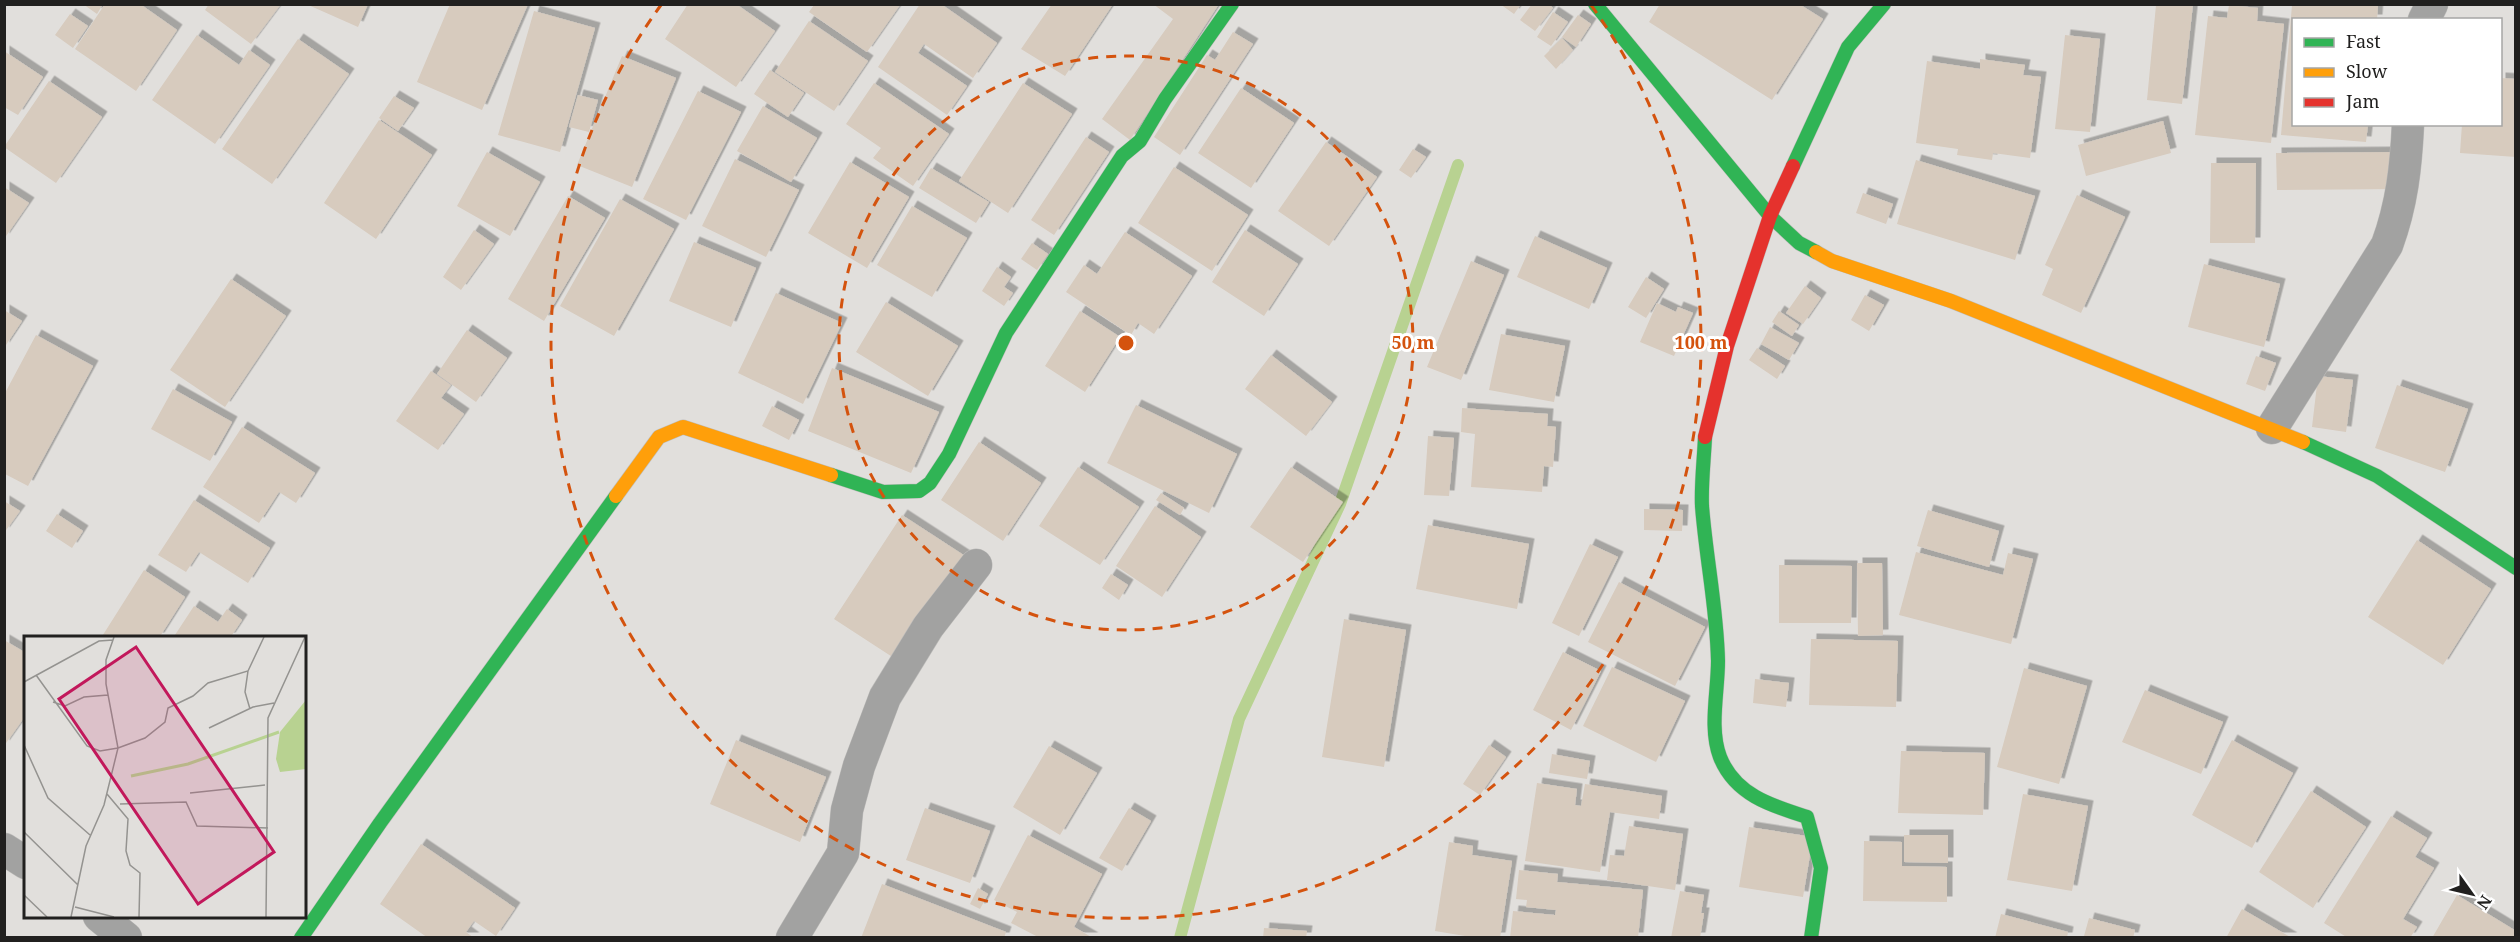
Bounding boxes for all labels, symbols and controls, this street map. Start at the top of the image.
legend [2292,18,2502,126]
text: Fast [2346,29,2381,53]
text: Slow [2346,59,2388,83]
text: Jam [2345,89,2380,113]
text: 50 m [1392,330,1435,354]
text: 100 m [1675,330,1728,354]
centre of rings [1116,333,1136,353]
inset map [24,636,306,918]
north arrow [2442,864,2502,924]
text: N [2472,891,2497,914]

